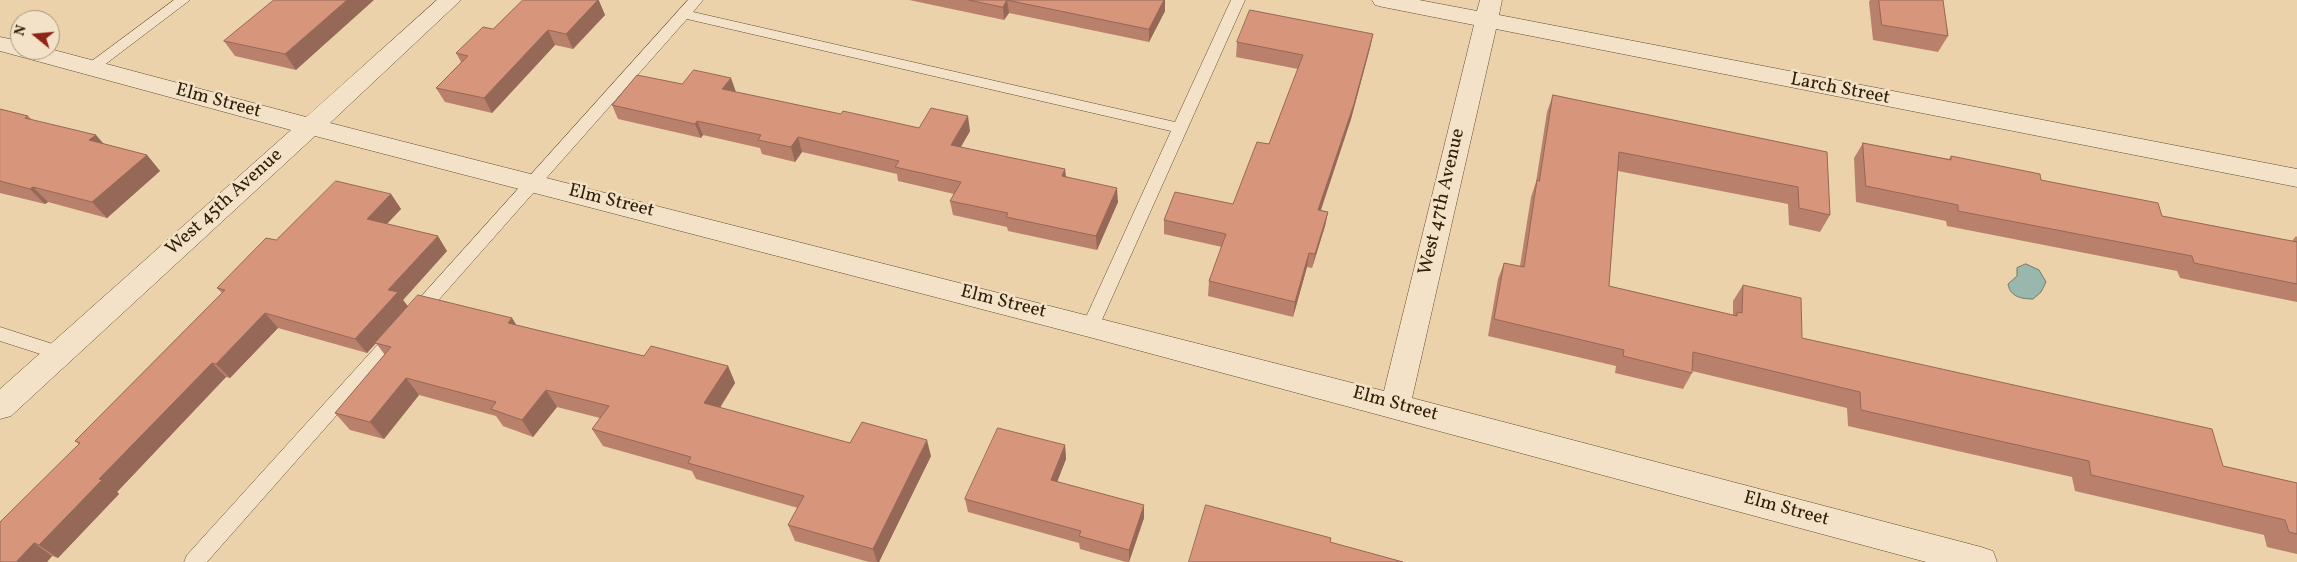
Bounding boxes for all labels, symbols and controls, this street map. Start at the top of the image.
north arrow [10,10,60,60]
text: N [11,23,32,38]
street label: Larch Street [1788,69,1892,111]
street label: Elm Street [173,80,263,124]
street label: West 47th Avenue [1415,127,1471,277]
street label: West 45th Avenue [162,145,288,261]
street label: Elm Street [566,180,656,224]
street label: Elm Street [958,281,1048,325]
street label: Elm Street [1350,383,1440,427]
street label: Elm Street [1741,488,1831,532]

